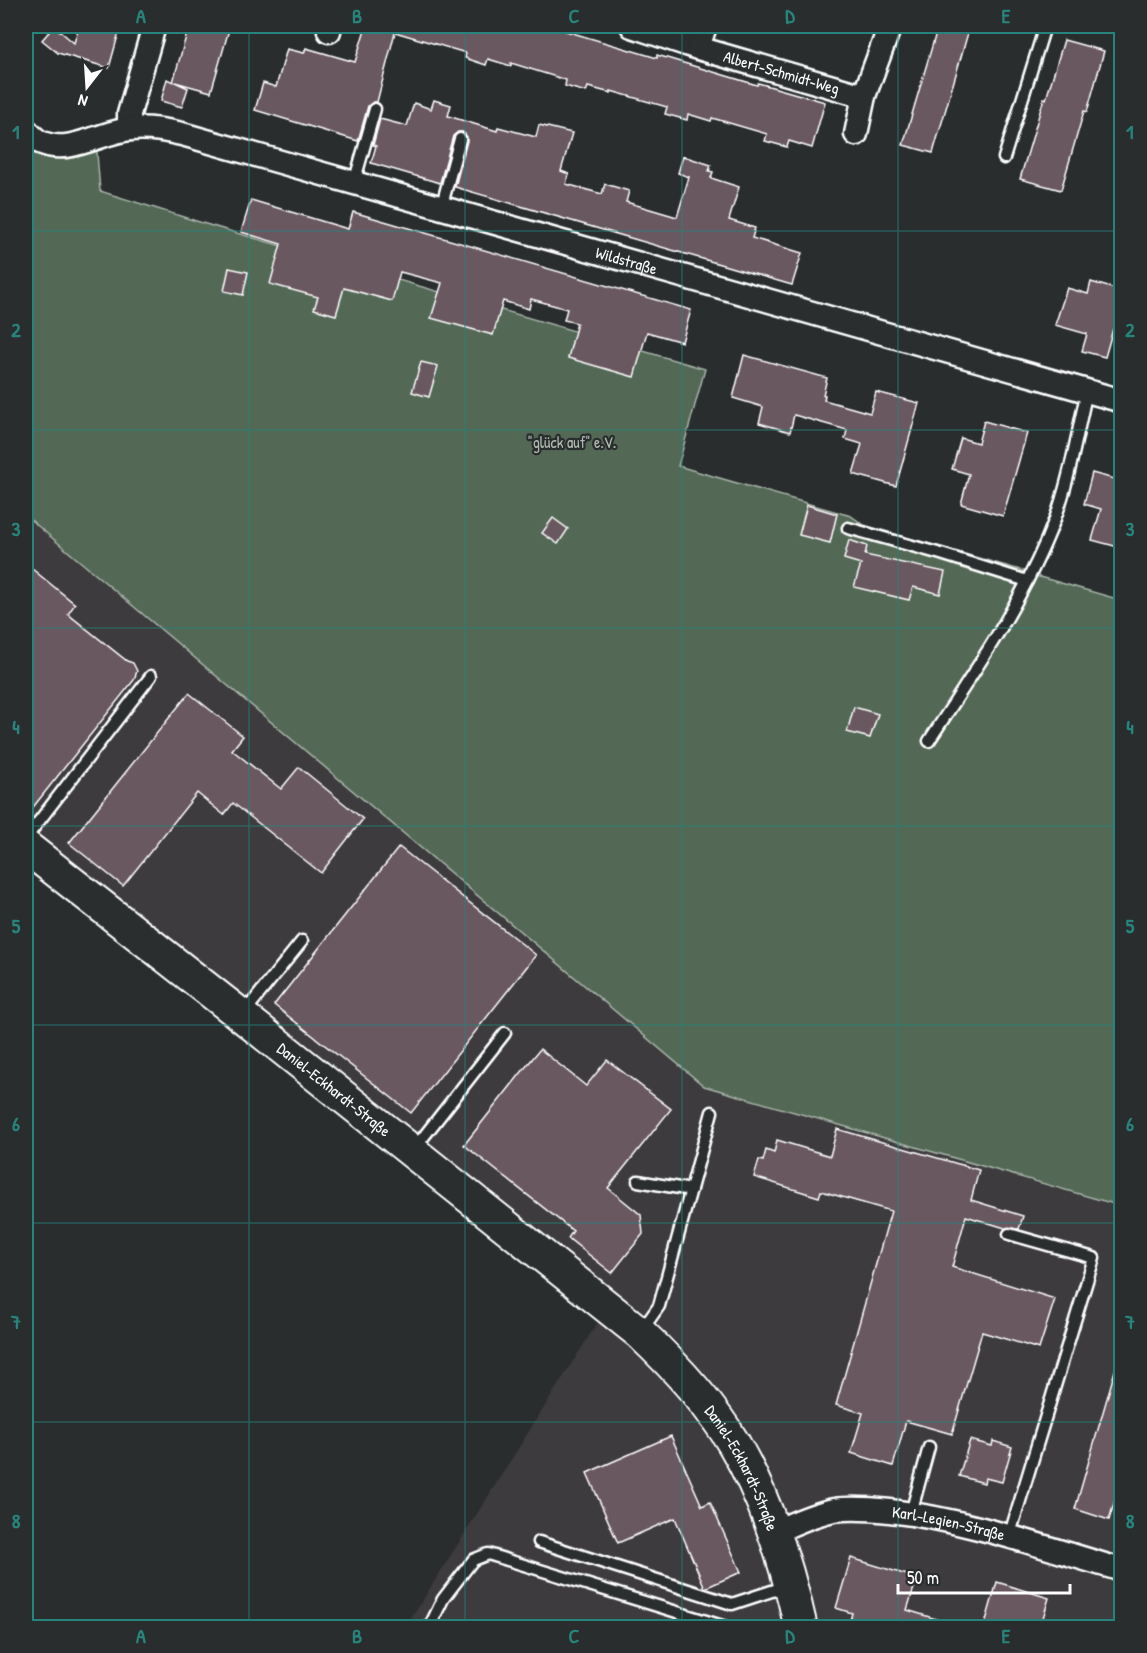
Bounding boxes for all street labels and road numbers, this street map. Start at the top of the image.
street label: Albert-Schmidt-Weg [721,45,842,99]
street label: Wildstraße [593,241,660,280]
street label: Daniel-Eckhardt-Straße [273,1037,396,1142]
street label: Daniel-Eckhardt-Straße [700,1400,784,1534]
street label: Karl-Legien-Straße [891,1500,1008,1546]

